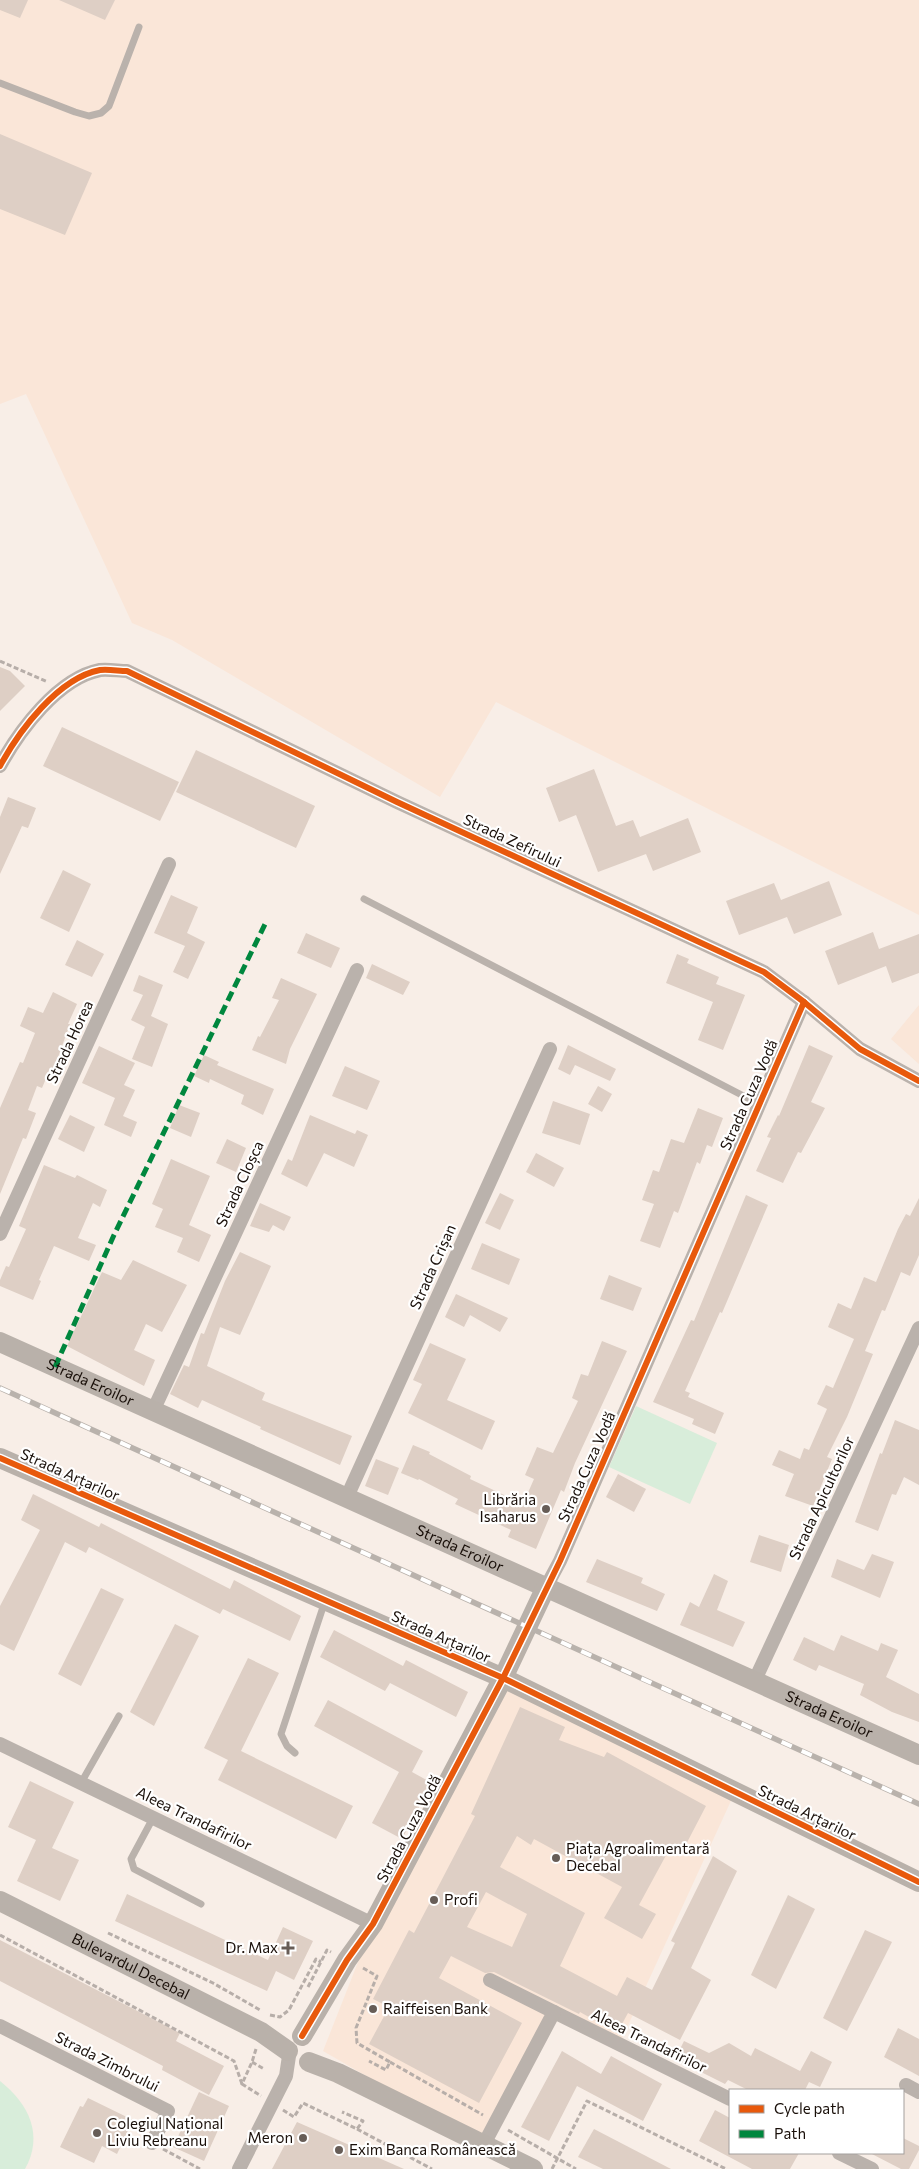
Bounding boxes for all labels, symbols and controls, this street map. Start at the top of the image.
street label: Strada Zefirului [461,810,564,871]
street label: Strada Horea [42,997,96,1086]
street label: Strada Cuza Vodă [716,1036,781,1153]
street label: Strada Cloșca [211,1138,269,1230]
street label: Strada Crișan [405,1221,461,1313]
street label: Strada Eroilor [44,1354,137,1409]
street label: Strada Cuza Vodă [554,1408,619,1525]
street label: Strada Apicultorilor [785,1433,858,1562]
street label: Strada Arțarilor [17,1444,123,1506]
place label: Librăria Isaharus [480,1490,536,1525]
marker: Librăria Isaharus [540,1503,552,1515]
street label: Strada Eroilor [413,1520,507,1575]
street label: Strada Arțarilor [388,1606,494,1668]
street label: Strada Eroilor [783,1686,876,1741]
street label: Strada Cuza Vodă [372,1772,444,1885]
street label: Strada Arțarilor [755,1781,859,1845]
street label: Aleea Trandafirilor [134,1782,255,1854]
place label: Piața Agroalimentară Decebal [566,1839,710,1874]
marker: Piața Agroalimentară Decebal [550,1852,562,1864]
place label: Profi [444,1890,478,1908]
marker: Profi [428,1894,440,1906]
street label: Bulevardul Decebal [69,1929,193,2003]
place label: Dr. Max [225,1938,278,1956]
marker: Dr. Max [282,1942,294,1954]
place label: Raiffeisen Bank [383,1999,488,2017]
marker: Raiffeisen Bank [367,2003,379,2015]
street label: Aleea Trandafirilor [589,2004,710,2076]
street label: Strada Zimbrului [53,2027,162,2095]
legend [729,2089,904,2154]
text: Cycle path [774,2099,845,2117]
place label: Colegiul Național Liviu Rebreanu [107,2114,223,2149]
text: Path [774,2124,806,2142]
marker: Colegiul Național Liviu Rebreanu [91,2127,103,2139]
place label: Meron [247,2128,293,2146]
marker: Meron [297,2132,309,2144]
place label: Exim Banca Românească [349,2140,516,2158]
marker: Exim Banca Românească [333,2144,345,2156]

